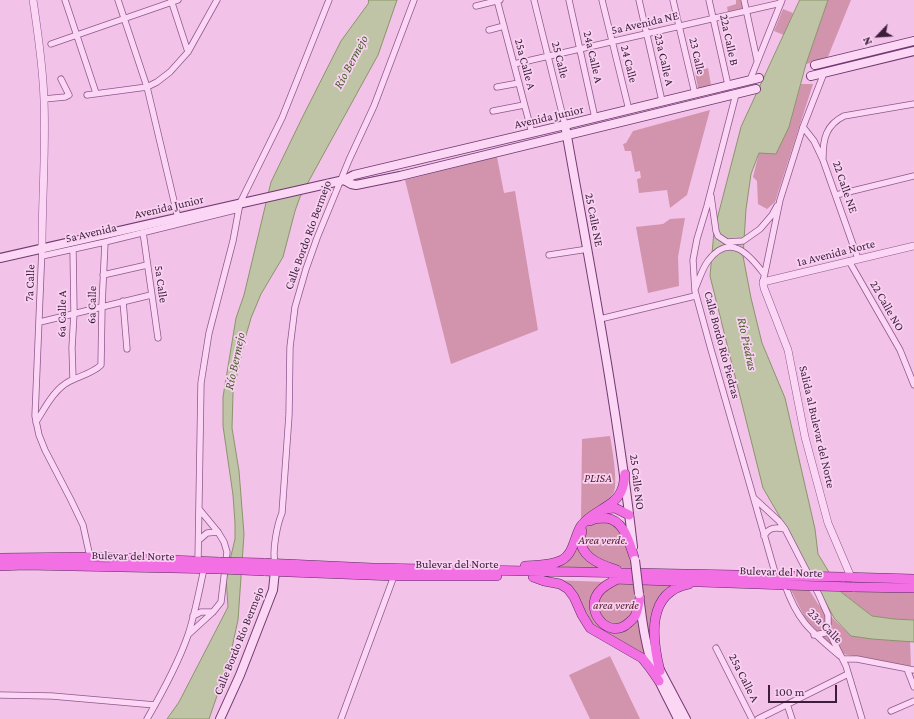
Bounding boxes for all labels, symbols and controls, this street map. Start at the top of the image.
street label: 5a Avenida NE [610,8,680,38]
street label: 22a Calle B [717,13,741,67]
north arrow [858,16,898,56]
street label: 24a Calle A [580,30,606,84]
water label: Río Bermejo [330,33,372,91]
street label: 23a Calle A [651,33,677,87]
text: N [860,35,874,47]
street label: 23 Calle [686,36,708,76]
street label: 25a Calle A [511,37,539,91]
street label: 25 Calle [548,40,572,80]
street label: 24 Calle [617,44,641,84]
street label: Avenida Junior [513,102,585,132]
street label: 22 Calle NE [829,159,861,215]
street label: Calle Bordo Río Bermejo [282,178,334,292]
street label: Avenida Junior [133,192,205,222]
street label: 25 Calle NE [582,192,606,248]
street label: 5a Avenida [64,220,118,246]
street label: 1a Avenida Norte [795,236,877,270]
street label: 7a Calle [22,264,38,302]
street label: 5a Calle [151,264,171,304]
street label: 22 Calle NO [867,278,907,334]
street label: 6a Calle [84,286,100,324]
street label: 6a Calle A [54,290,70,338]
street label: Calle Bordo Río Piedras [701,290,743,400]
water label: Río Piedras [734,316,760,372]
water label: Río Bermejo [221,331,249,391]
street label: Salida al Bulevar del Norte [796,364,838,490]
street label: 25 Calle NO [626,453,648,511]
park label: PLISA [584,471,612,485]
park label: Area verde. [578,533,628,547]
street label: Bulevar del Norte [91,548,175,564]
street label: Bulevar del Norte [415,557,499,571]
street label: Bulevar del Norte [739,563,823,581]
street label: Calle Bordo Río Bermejo [211,585,267,697]
park label: area verde [593,598,639,612]
street label: 23a Calle [805,606,845,646]
street label: 25a Calle A [726,651,762,705]
scale bar [770,677,839,703]
text: 100 m [775,685,804,699]

